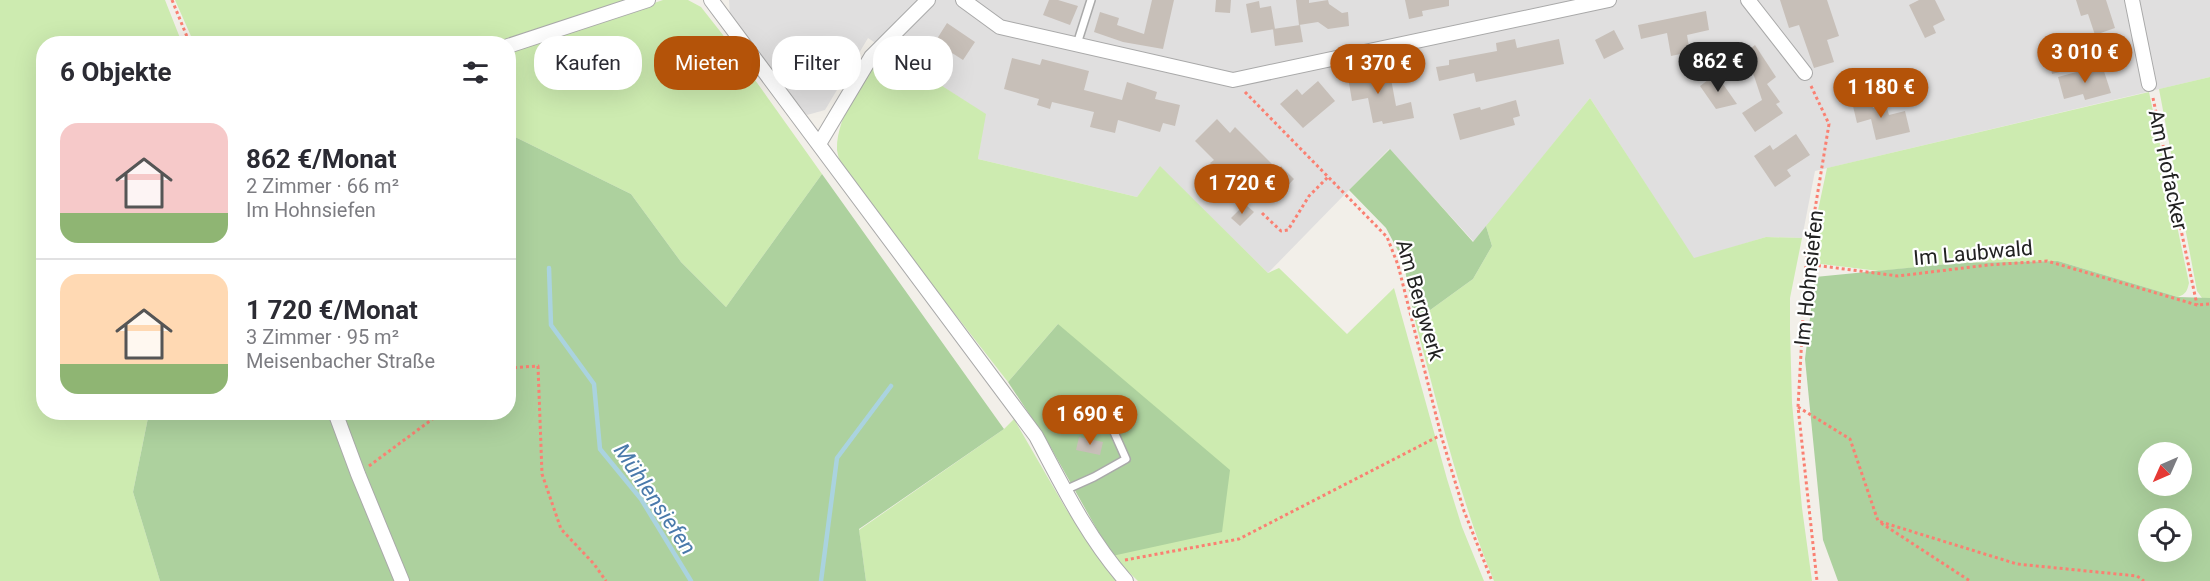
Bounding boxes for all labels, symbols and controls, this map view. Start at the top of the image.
pin: 3 010 € [2030,33,2140,84]
chip: Kaufen [534,36,642,90]
chip: Mieten [654,36,760,90]
chip: Filter [772,36,861,90]
chip: Neu [873,36,953,90]
text: 3 010 € [2051,40,2119,64]
pin: 862 € [1676,42,1760,93]
pin: 1 370 € [1323,44,1433,95]
text: 862 € [1693,49,1743,73]
text: 1 370 € [1344,51,1412,75]
icon: filters [459,56,492,89]
text: 6 Objekte [60,57,171,87]
pin: 1 180 € [1826,68,1936,119]
text: 1 180 € [1847,75,1915,99]
street label: Am Hofacker [2144,107,2192,233]
text: 862 €/Monat [246,144,397,174]
icon: home [108,147,180,219]
pin: 1 720 € [1187,164,1297,215]
text: 1 720 € [1208,171,1276,195]
text: 2 Zimmer · 66 m² [246,174,399,198]
text: Im Hohnsiefen [246,198,376,222]
street label: Im Hohnsiefen [1790,209,1828,347]
street label: Im Laubwald [1912,236,2034,270]
street label: Am Bergwerk [1391,237,1449,364]
text: 1 720 €/Monat [246,295,418,325]
icon: home [108,298,180,370]
text: 3 Zimmer · 95 m² [246,325,399,349]
text: Meisenbacher Straße [246,349,435,373]
pin: 1 690 € [1035,395,1145,446]
text: 1 690 € [1056,402,1124,426]
water label: Mühlensiefen [609,439,701,559]
north arrow [2138,442,2192,496]
map controls [2138,442,2192,562]
button: locate [2138,508,2192,562]

